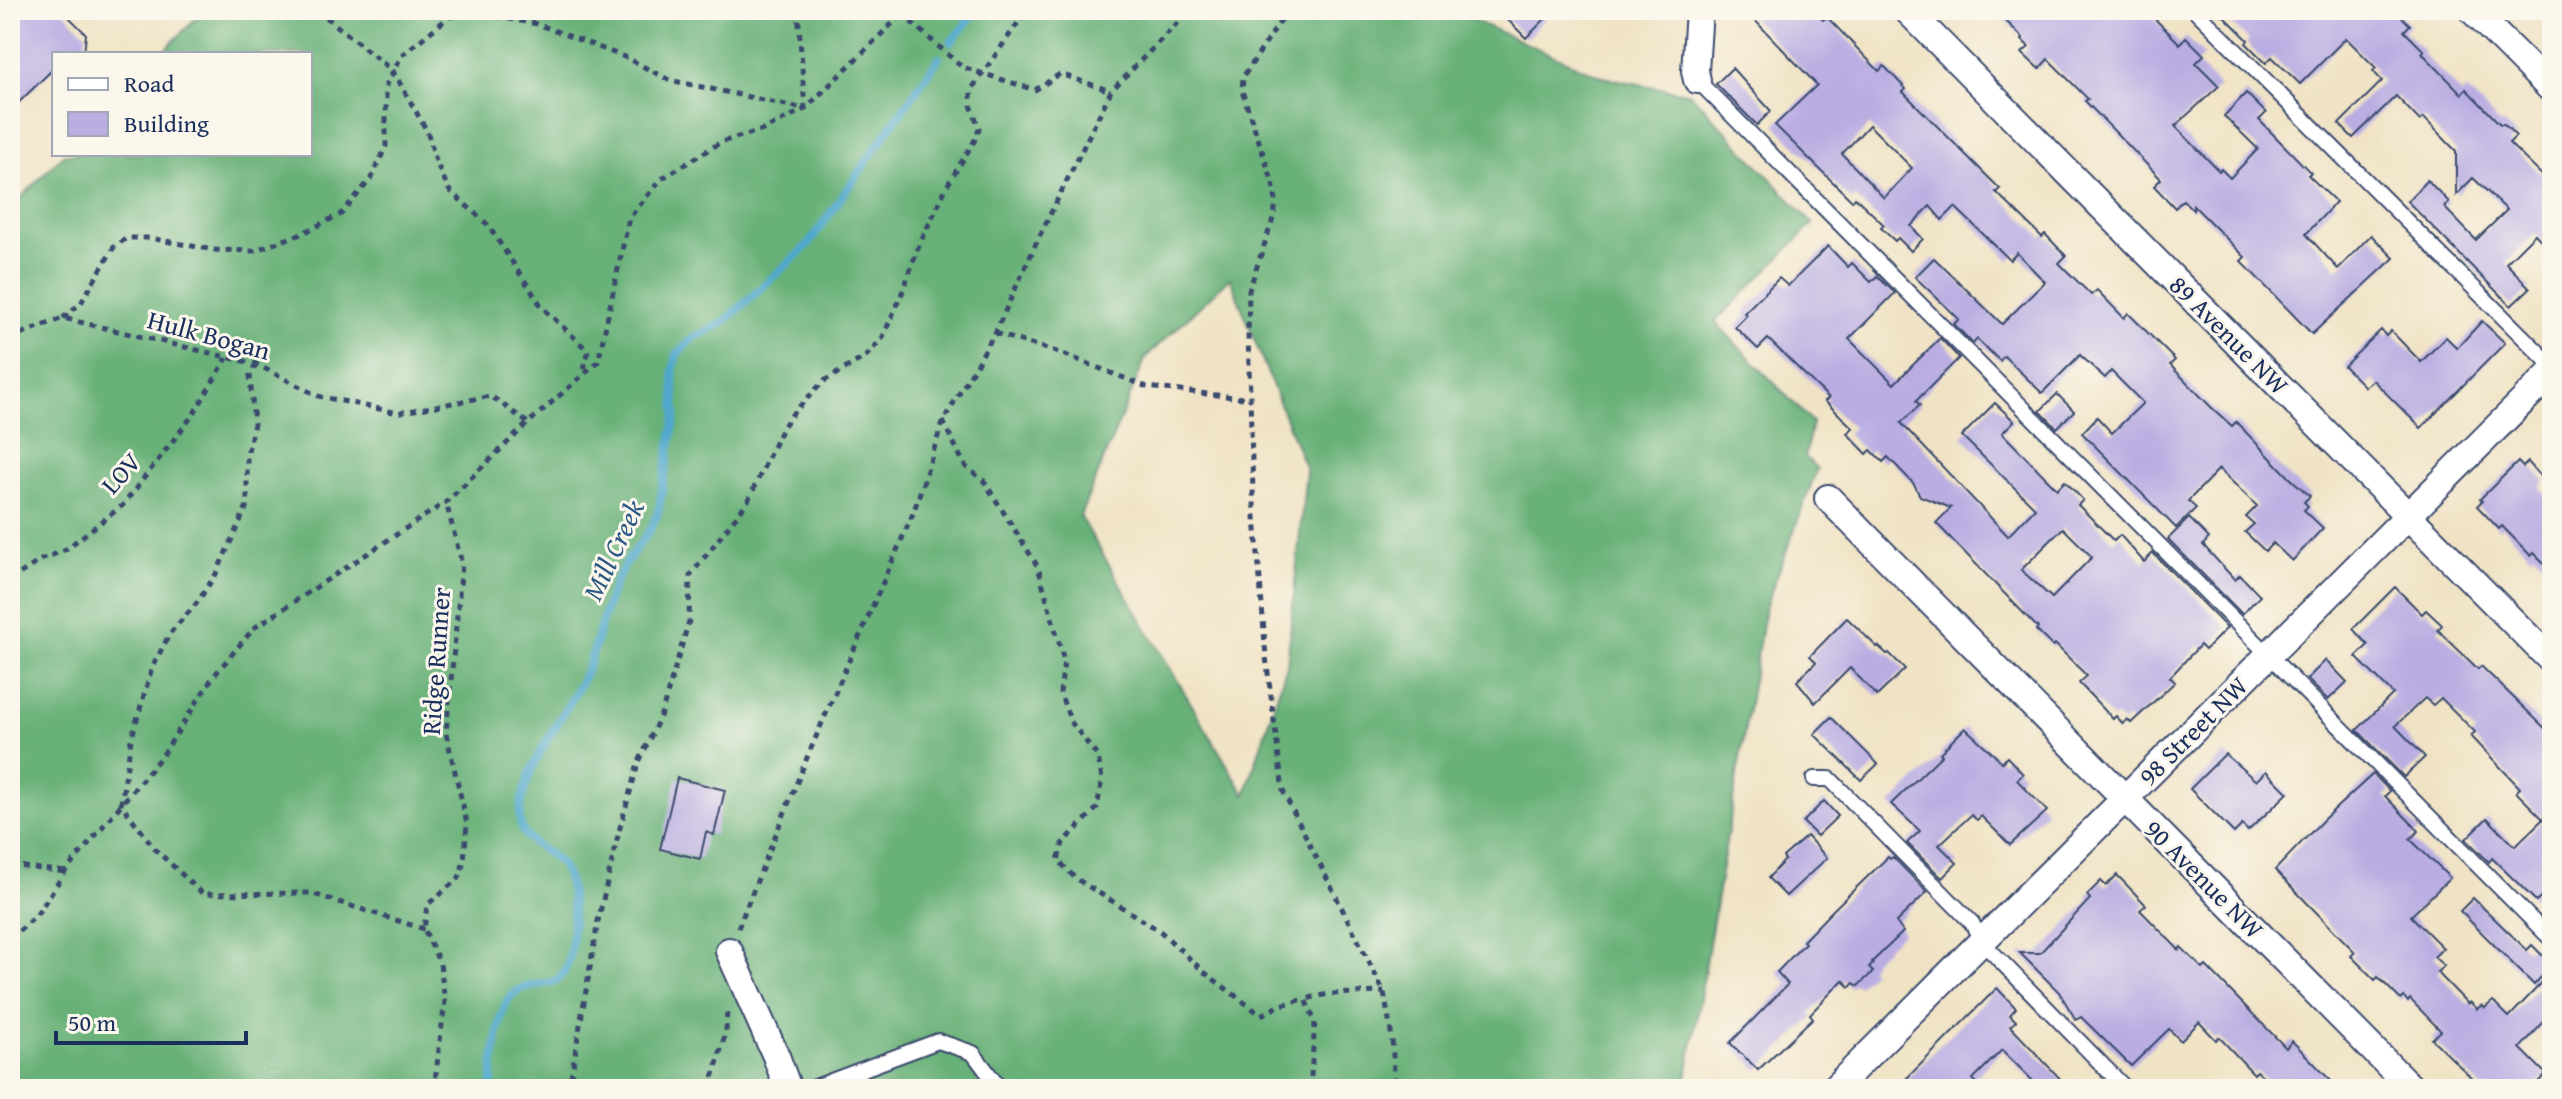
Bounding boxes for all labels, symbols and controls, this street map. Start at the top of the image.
legend [52,52,312,156]
text: Road [124,66,174,101]
text: Building [124,106,209,141]
street label: 89 Avenue NW [2161,266,2298,403]
street label: Hulk Bogan [144,299,275,370]
street label: LOV [91,443,150,502]
water label: Mill Creek [571,493,654,607]
street label: Ridge Runner [411,585,460,736]
street label: 98 Street NW [2129,667,2256,794]
street label: 90 Avenue NW [2136,810,2273,947]
scale bar [56,995,246,1045]
text: 50 m [68,1005,116,1040]

